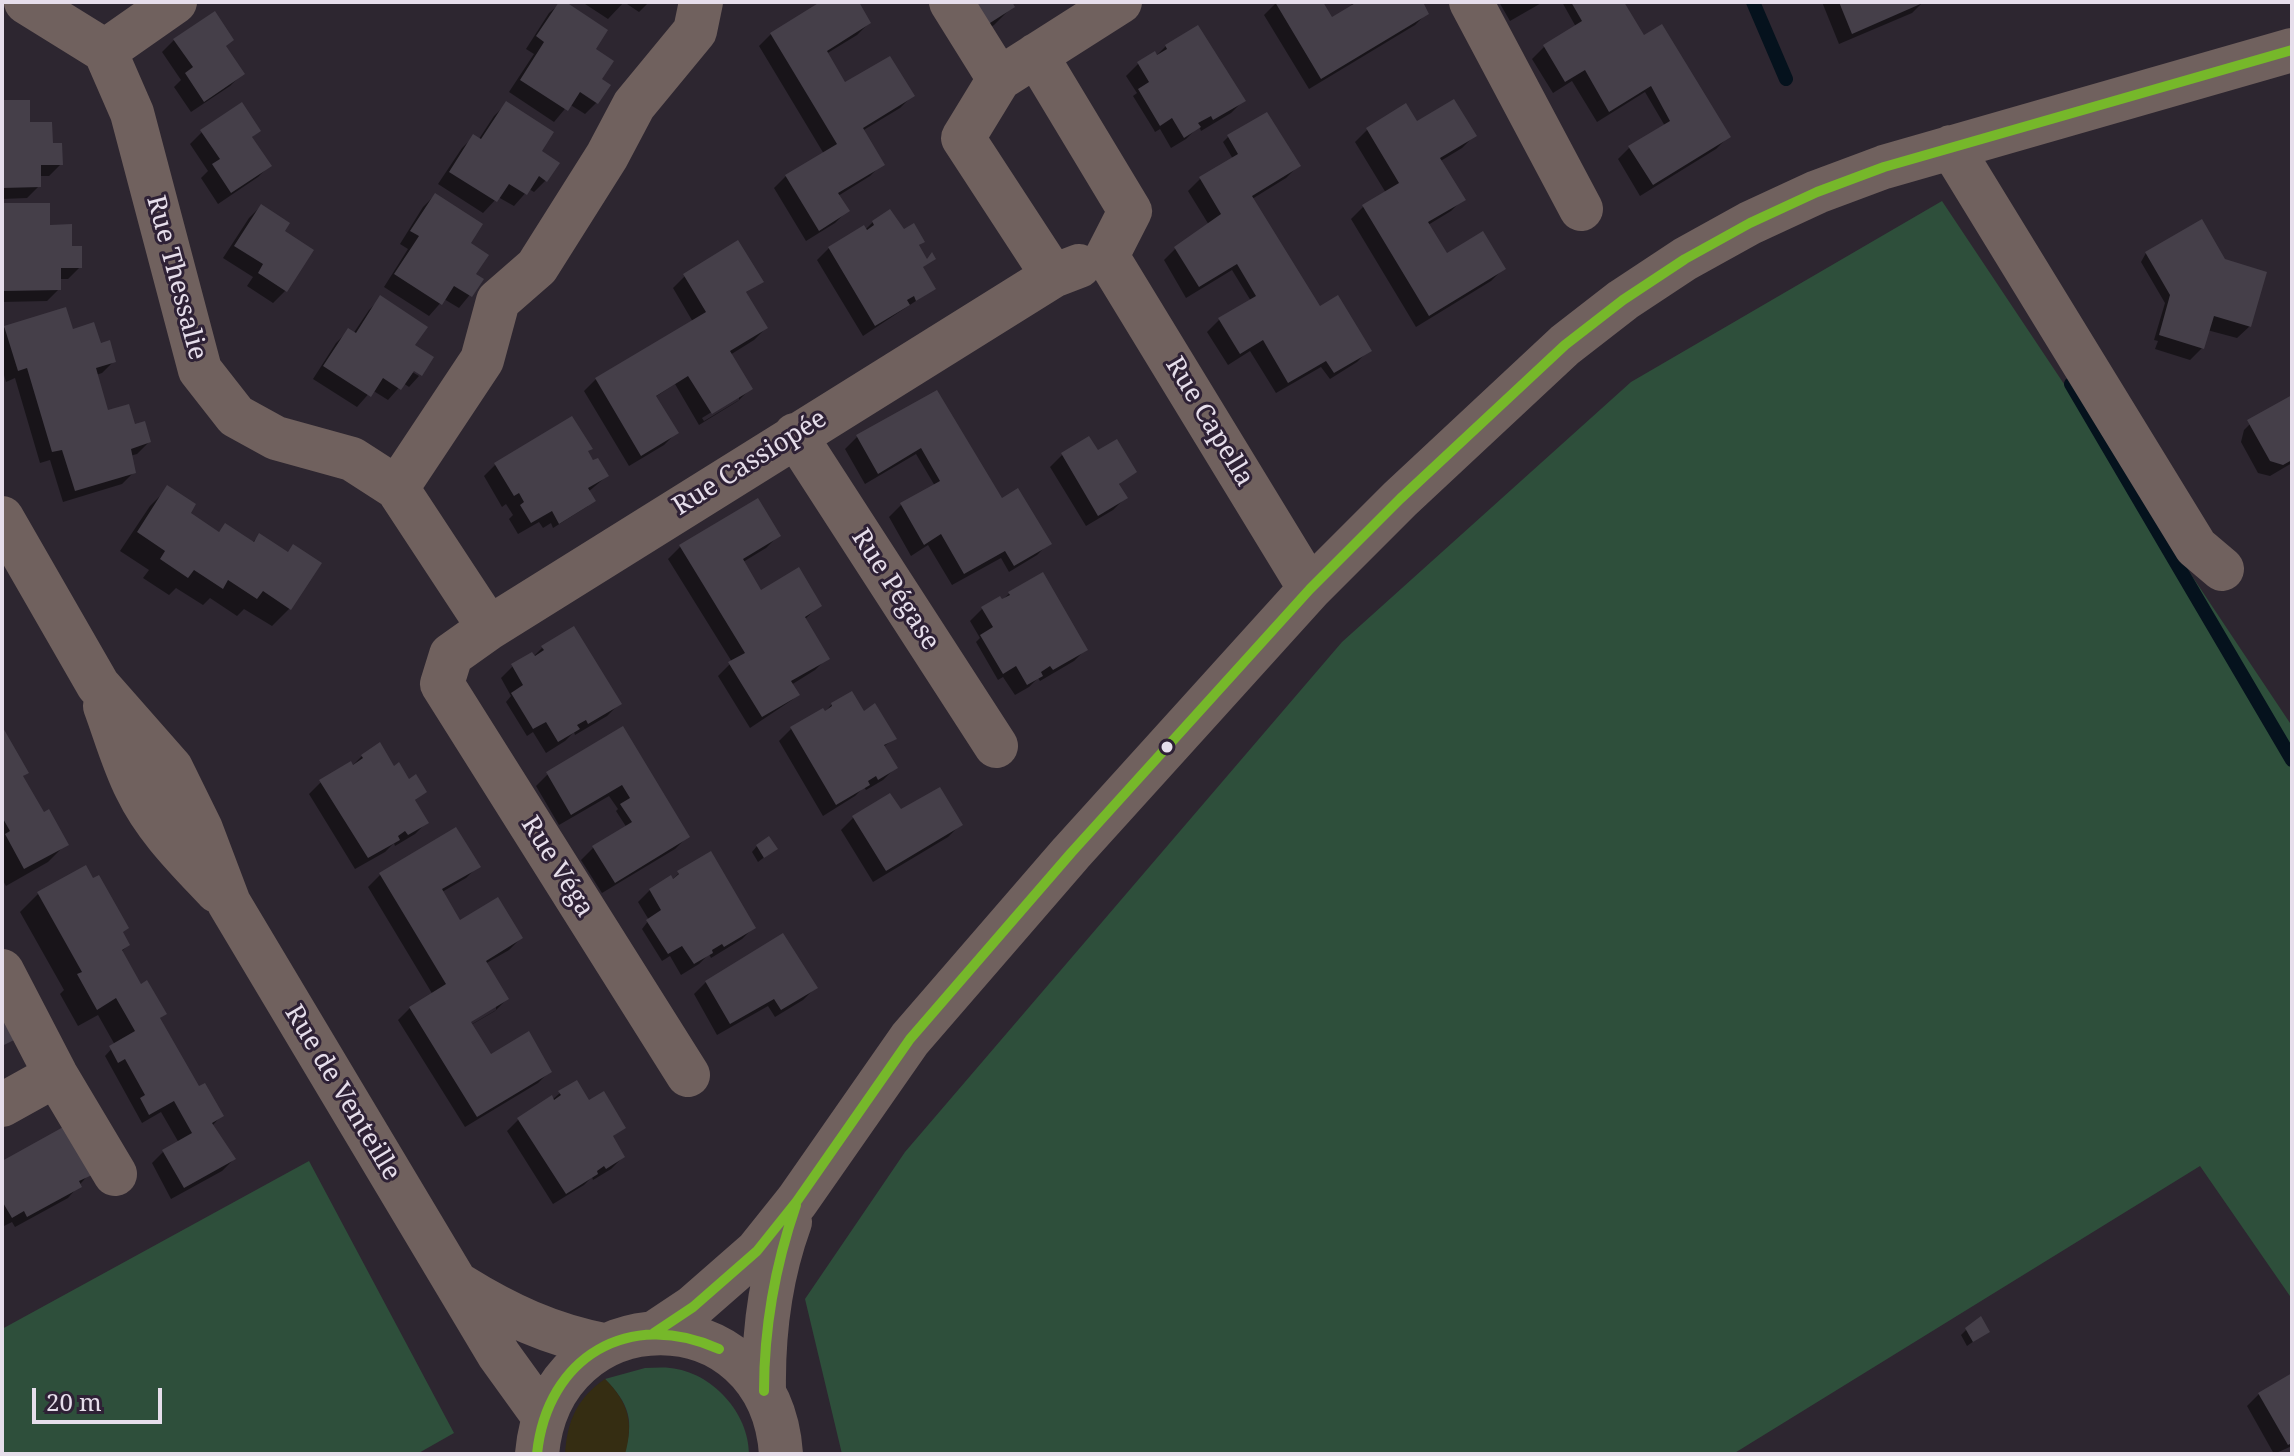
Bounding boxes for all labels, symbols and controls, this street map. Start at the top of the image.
street label: Rue Thessalie [139,192,213,364]
street label: Rue Capella [1158,352,1260,492]
street label: Rue Cassiopée [667,403,833,523]
street label: Rue Pégase [844,524,946,656]
unlabelled marker [1159,739,1175,755]
street label: Rue Véga [514,811,600,923]
street label: Rue de Venteille [277,1000,407,1186]
scale bar [36,1372,166,1422]
text: 20 m [46,1385,102,1418]

